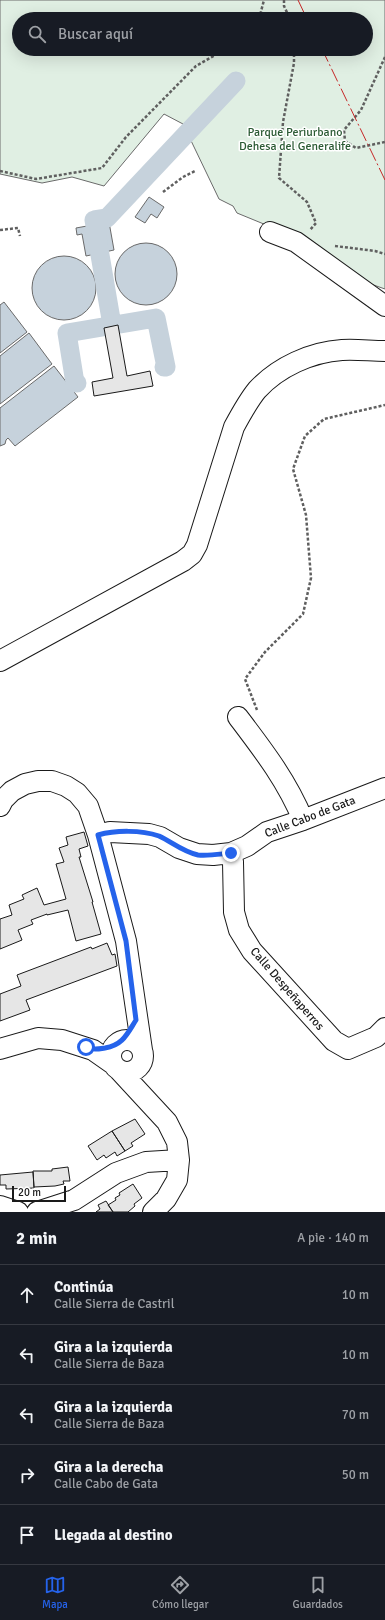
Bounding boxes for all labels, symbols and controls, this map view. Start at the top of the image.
search box [12,12,373,56]
icon: search [26,23,48,45]
text: Buscar aquí [58,25,133,43]
park label: Parque Periurbano Dehesa del Generalife [239,125,351,154]
street label: Calle Cabo de Gata [262,793,358,841]
route end [222,844,240,862]
street label: Calle Despeñaperros [247,944,327,1034]
route start [77,1038,95,1056]
scale bar [12,1184,66,1203]
text: 20 m [18,1186,41,1199]
text: 2 min [16,1228,57,1249]
text: A pie · 140 m [297,1230,369,1246]
text: Continúa [54,1278,113,1296]
icon: ahead [16,1284,38,1306]
text: 10 m [342,1287,369,1303]
text: Calle Sierra de Castril [54,1296,174,1312]
text: Gira a la izquierda [54,1338,173,1356]
icon: left [16,1344,38,1366]
text: 10 m [342,1347,369,1363]
text: Calle Sierra de Baza [54,1356,164,1372]
text: Gira a la izquierda [54,1398,173,1416]
icon: left [16,1404,38,1426]
text: 70 m [342,1407,369,1423]
text: Calle Sierra de Baza [54,1416,164,1432]
text: Gira a la derecha [54,1458,164,1476]
icon: right [16,1464,38,1486]
text: 50 m [342,1467,369,1483]
text: Calle Cabo de Gata [54,1476,158,1492]
icon: arrive [16,1524,38,1546]
text: Llegada al destino [54,1526,173,1544]
tab: Mapa [42,1574,68,1611]
tab: Cómo llegar [152,1574,208,1611]
tab: Guardados [293,1574,343,1611]

